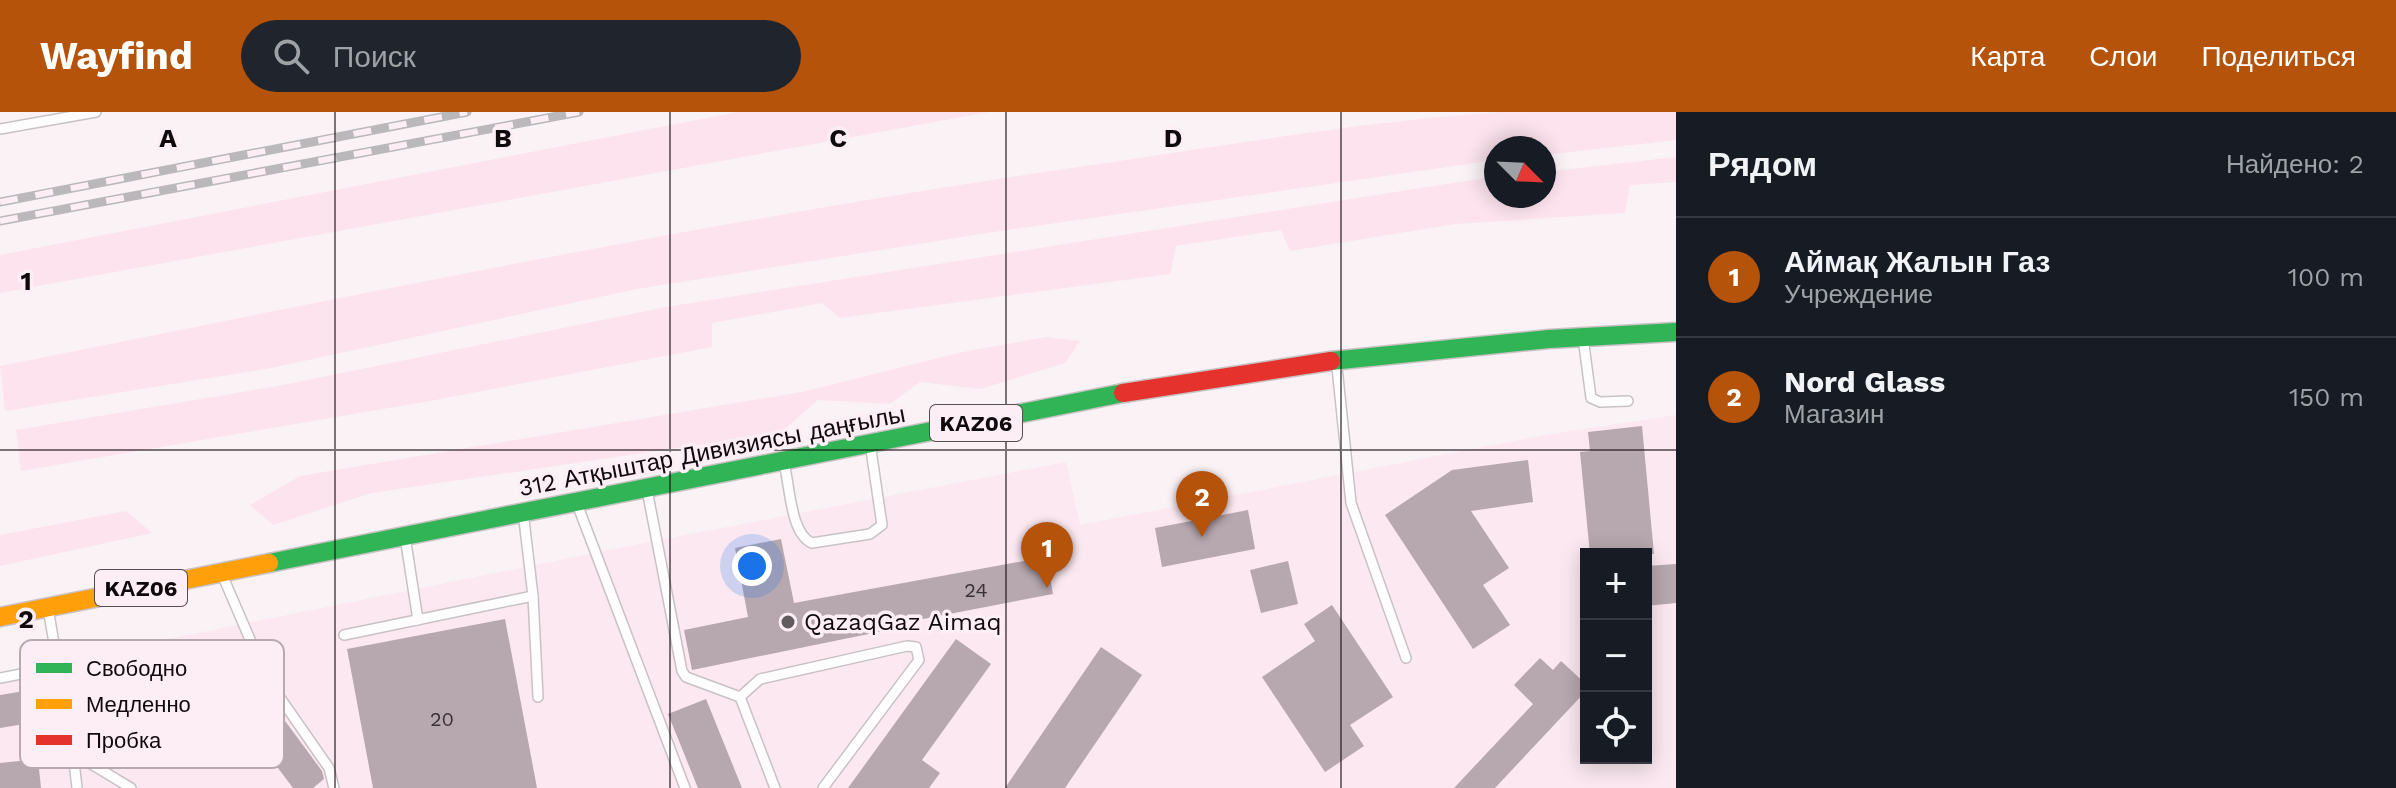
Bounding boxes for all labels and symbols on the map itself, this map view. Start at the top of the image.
text: A [159,123,177,153]
text: B [494,123,512,153]
text: C [829,123,847,153]
text: D [1164,123,1182,153]
north arrow [1484,136,1556,208]
text: 1 [20,266,32,296]
street label: 312 Атқыштар Дивизиясы даңғылы [516,400,908,502]
road number: KАZ06 [930,405,1022,441]
pin: 2 [1176,471,1228,537]
pin: 1 [1021,522,1073,588]
your location [732,546,772,586]
road number: KАZ06 [95,570,187,606]
house number: 24 [964,578,988,602]
text: 2 [18,604,34,634]
place label: QazaqGaz Aimaq [804,608,1002,636]
marker: QazaqGaz Aimaq [779,613,797,631]
legend [20,640,284,768]
text: Свободно [86,656,187,681]
text: Медленно [86,692,191,717]
house number: 20 [430,707,454,731]
text: Пробка [86,728,162,753]

